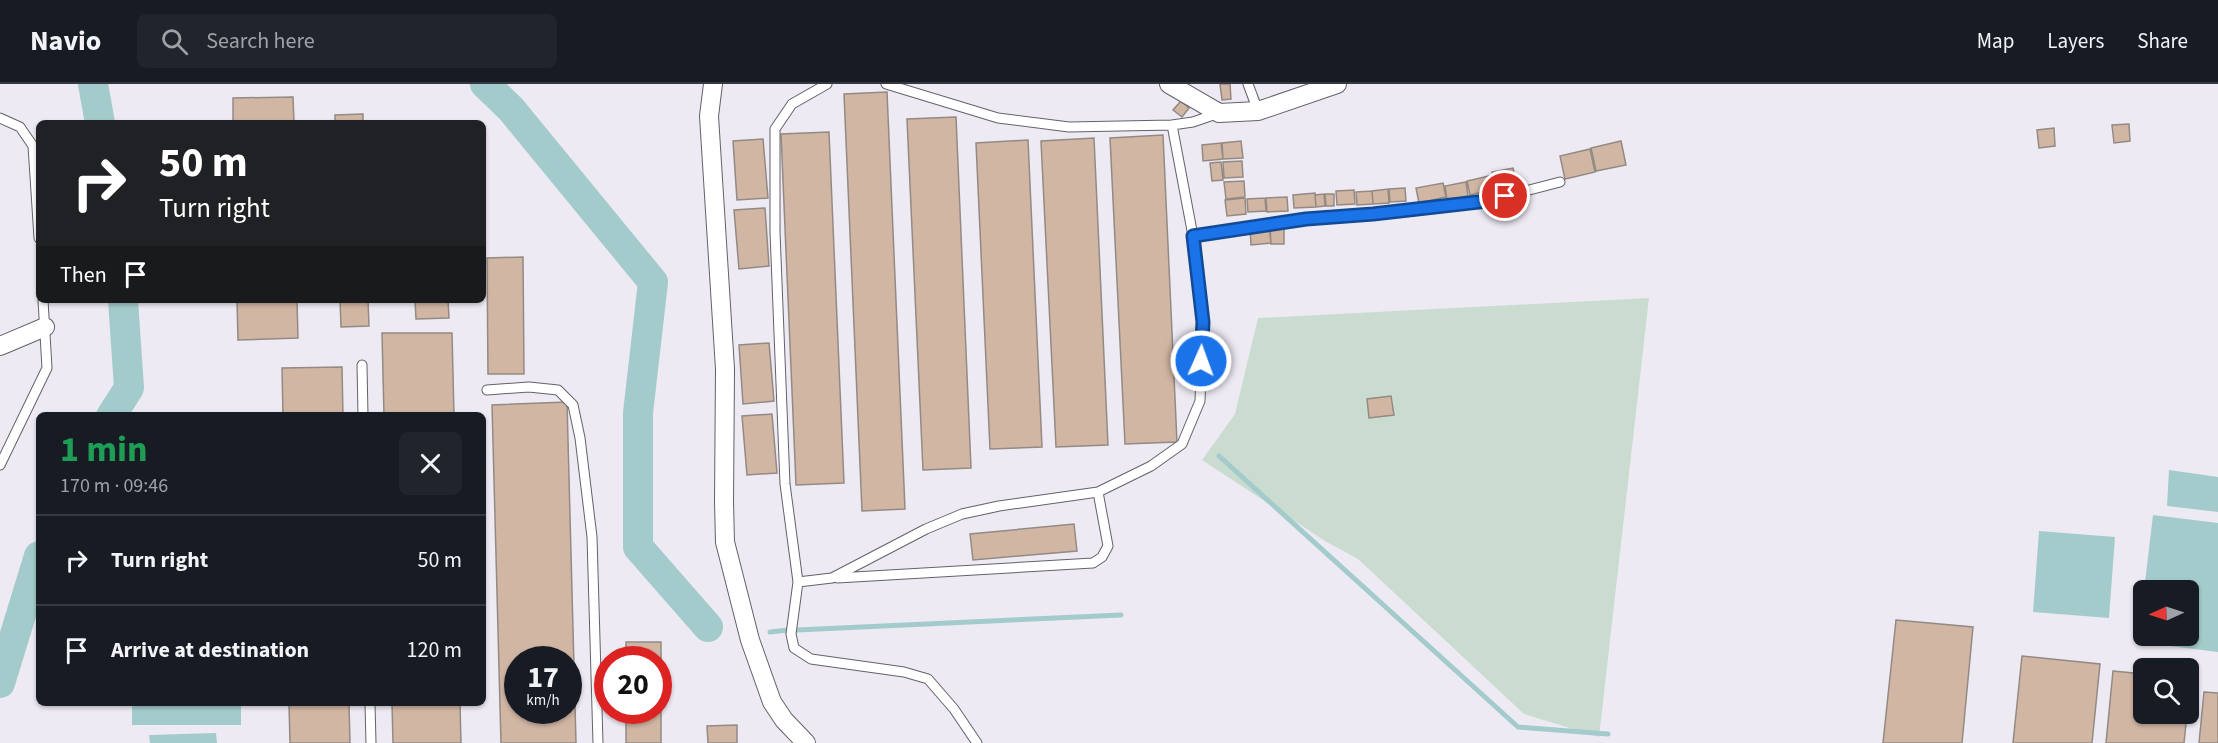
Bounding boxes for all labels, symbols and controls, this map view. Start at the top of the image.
search box [137,14,557,68]
text: Navio [30,21,101,61]
icon: search [158,25,191,58]
text: Search here [206,25,315,57]
text: Map [1977,26,2014,56]
text: Layers [2047,26,2104,56]
text: Share [2137,26,2188,56]
text: 50 m [159,133,248,193]
icon: right [60,144,138,222]
pin [1479,170,1530,221]
icon: arrive [1488,179,1521,212]
text: Turn right [159,189,270,228]
icon: arrive [119,258,152,291]
text: Then [60,259,107,291]
position arrow [1169,329,1233,393]
text: 1 min [60,424,148,475]
button: close [399,432,462,495]
text: 170 m · 09:46 [60,472,168,500]
icon: right [60,544,93,577]
text: Turn right [111,544,208,576]
text: 50 m [417,544,462,576]
north arrow [2133,580,2199,646]
map controls [2133,580,2199,724]
icon: arrive [60,634,93,667]
text: Arrive at destination [111,634,309,666]
text: 120 m [407,634,462,666]
speed limit sign: 20 [594,646,672,724]
text: 17 [527,656,559,699]
button: search [2133,658,2199,724]
text: km/h [526,690,560,711]

